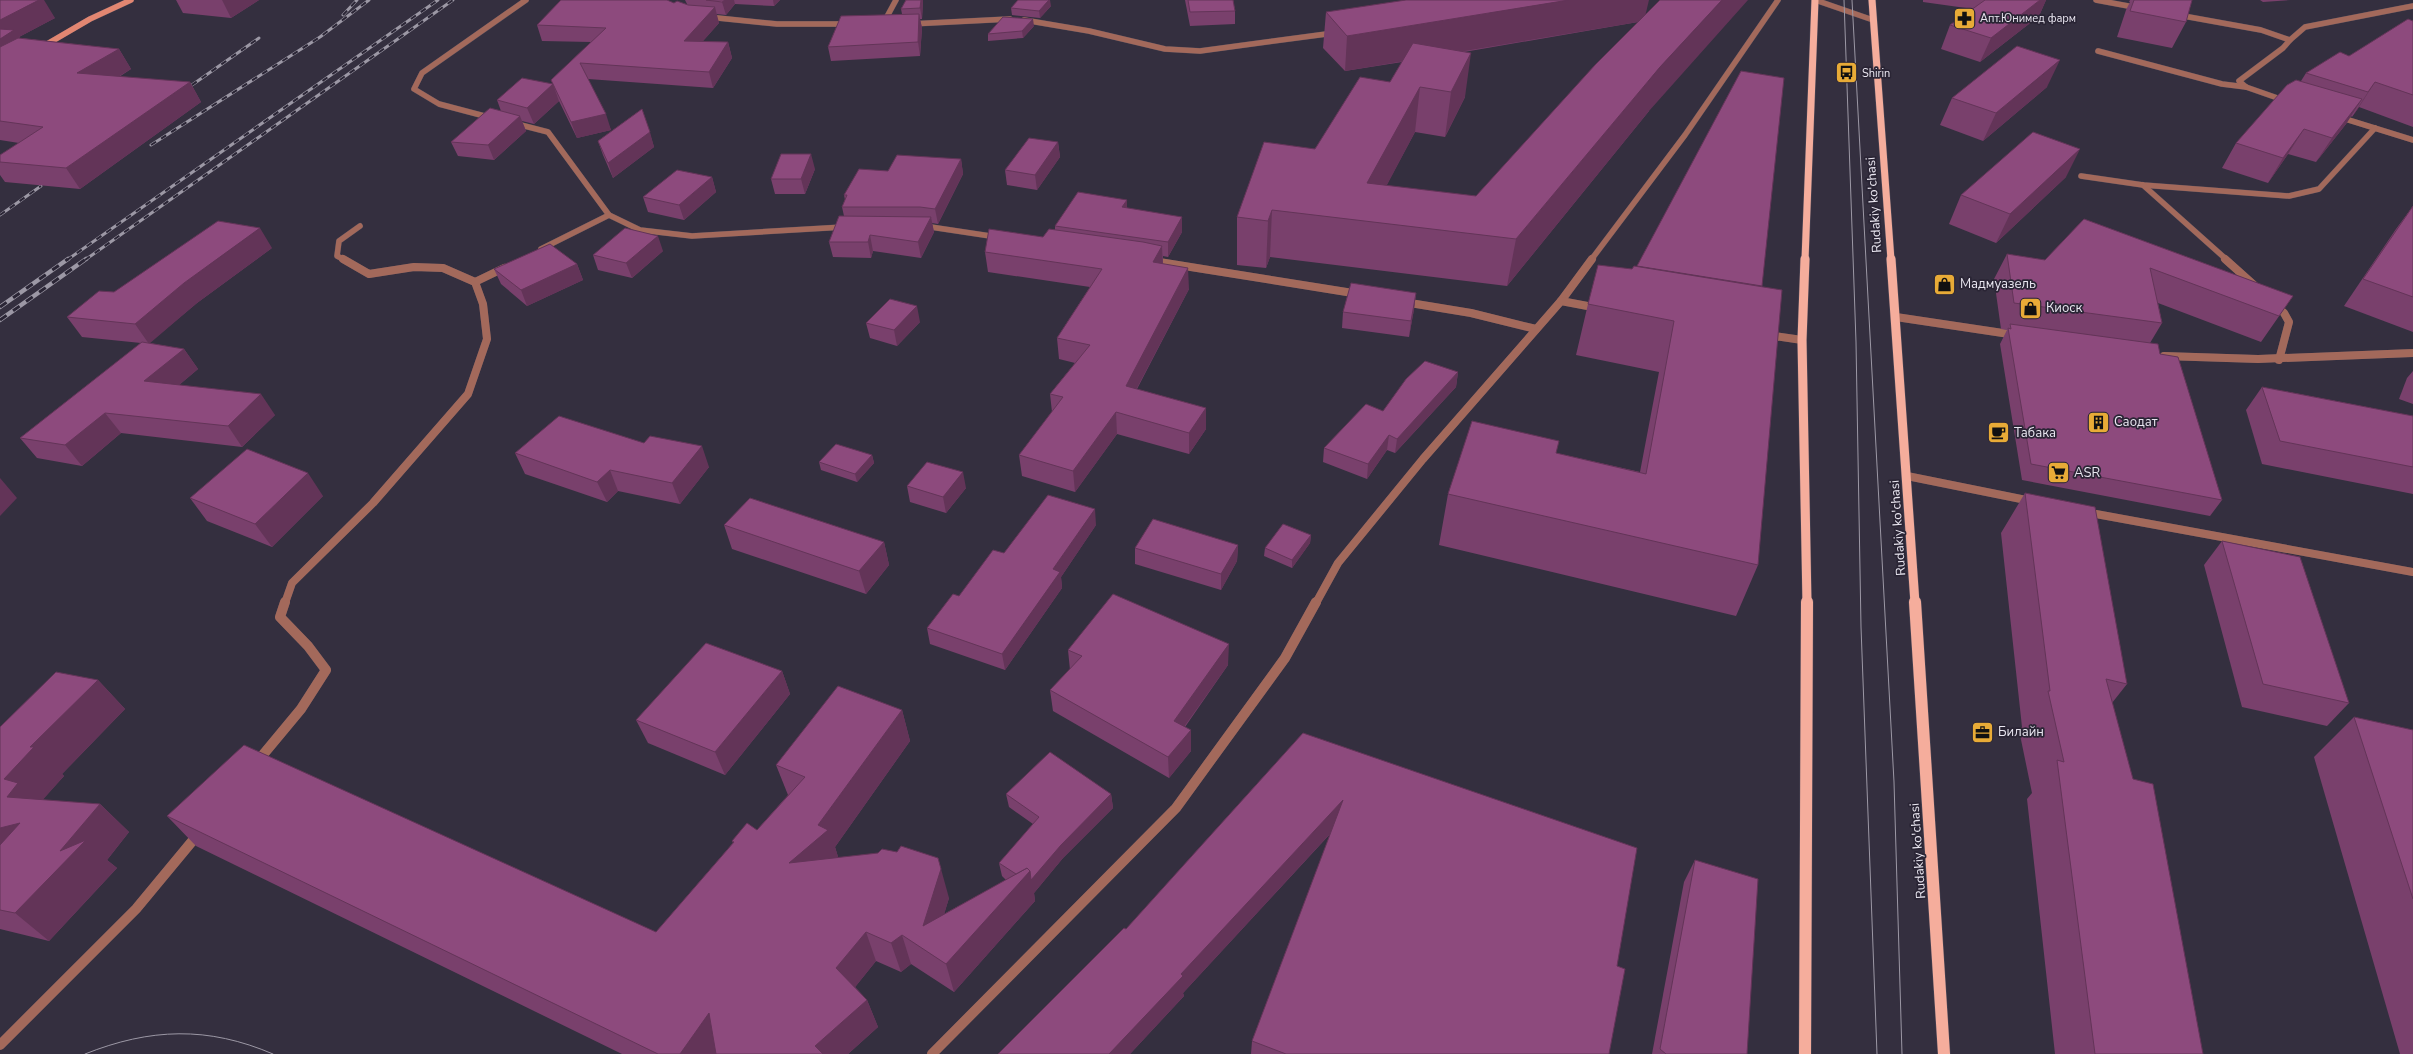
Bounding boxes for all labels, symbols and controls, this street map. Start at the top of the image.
pharmacy icon: Апт.Юнимед фарм [1952,5,1978,31]
place label: Апт.Юнимед фарм [1980,11,2076,26]
bus stop icon: Shirin [1833,60,1859,86]
place label: Shirin [1862,66,1890,81]
street label: Rudakiy ko'chasi [1862,156,1886,254]
shop icon: Мадмуазель [1931,271,1957,297]
place label: Мадмуазель [1960,275,2036,293]
shop icon: Киоск [2018,295,2044,321]
place label: Киоск [2046,299,2082,317]
building icon: Саодат [2085,409,2111,435]
place label: Саодат [2114,413,2158,431]
cafe icon: Табака [1986,420,2012,446]
place label: Табака [2014,424,2056,442]
supermarket icon: ASR [2046,460,2072,486]
place label: ASR [2074,464,2100,482]
street label: Rudakiy ko'chasi [1886,479,1910,577]
office icon: Билайн [1969,719,1995,745]
place label: Билайн [1998,723,2044,741]
street label: Rudakiy ko'chasi [1906,802,1930,900]

